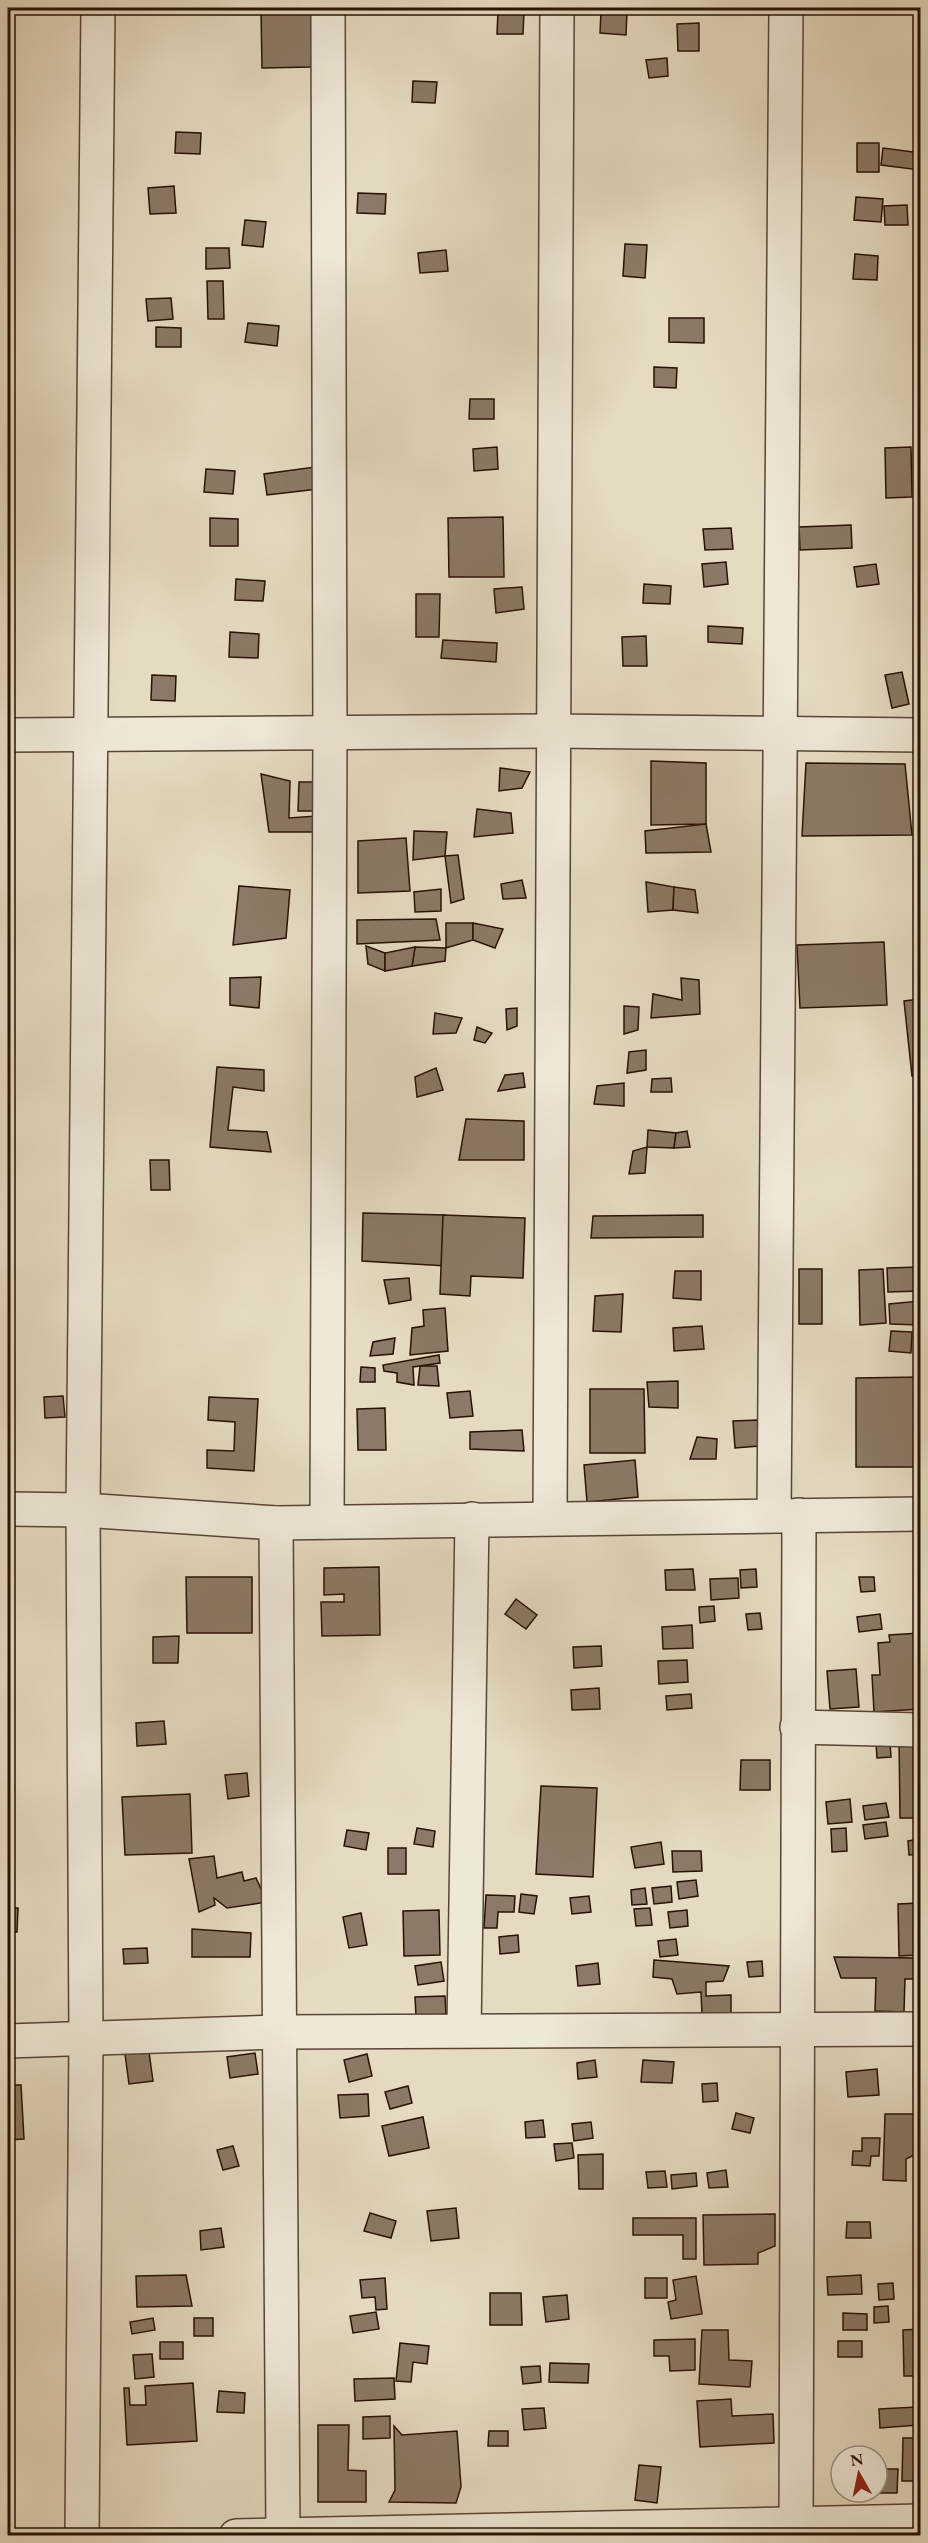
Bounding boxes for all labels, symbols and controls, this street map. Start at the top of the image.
north arrow [829,2444,889,2504]
text: N [849,2448,865,2471]

